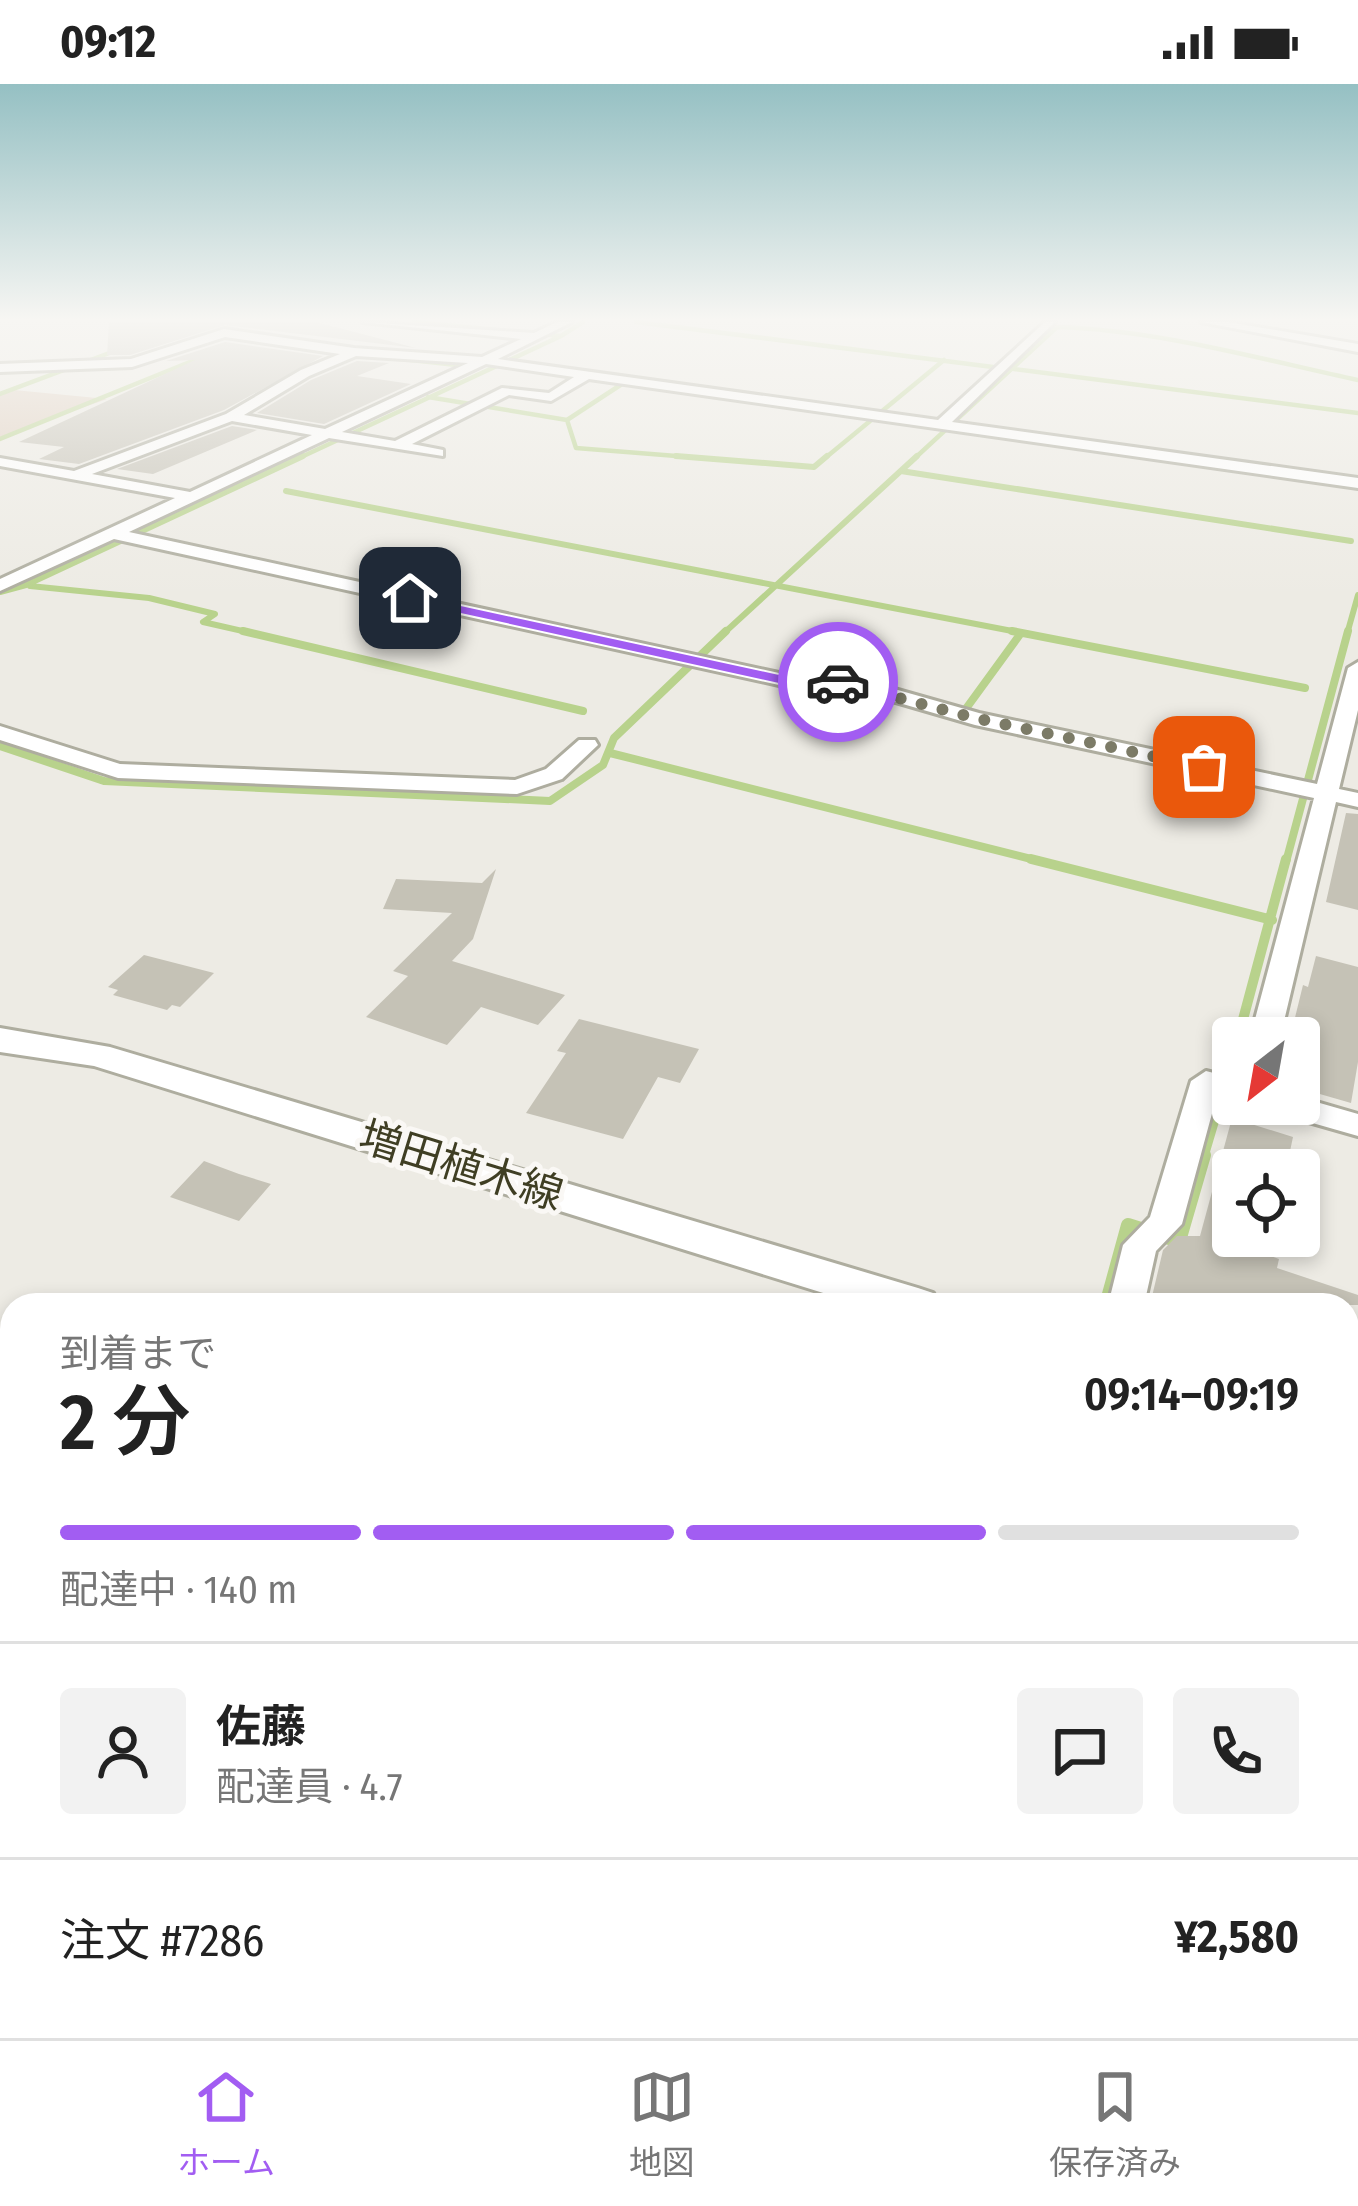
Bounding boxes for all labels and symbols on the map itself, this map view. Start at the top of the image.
pin [359,547,461,649]
courier [778,622,898,742]
pin [1153,716,1255,818]
north arrow [1212,1017,1320,1125]
street label: 増田植木線 [353,1111,569,1221]

